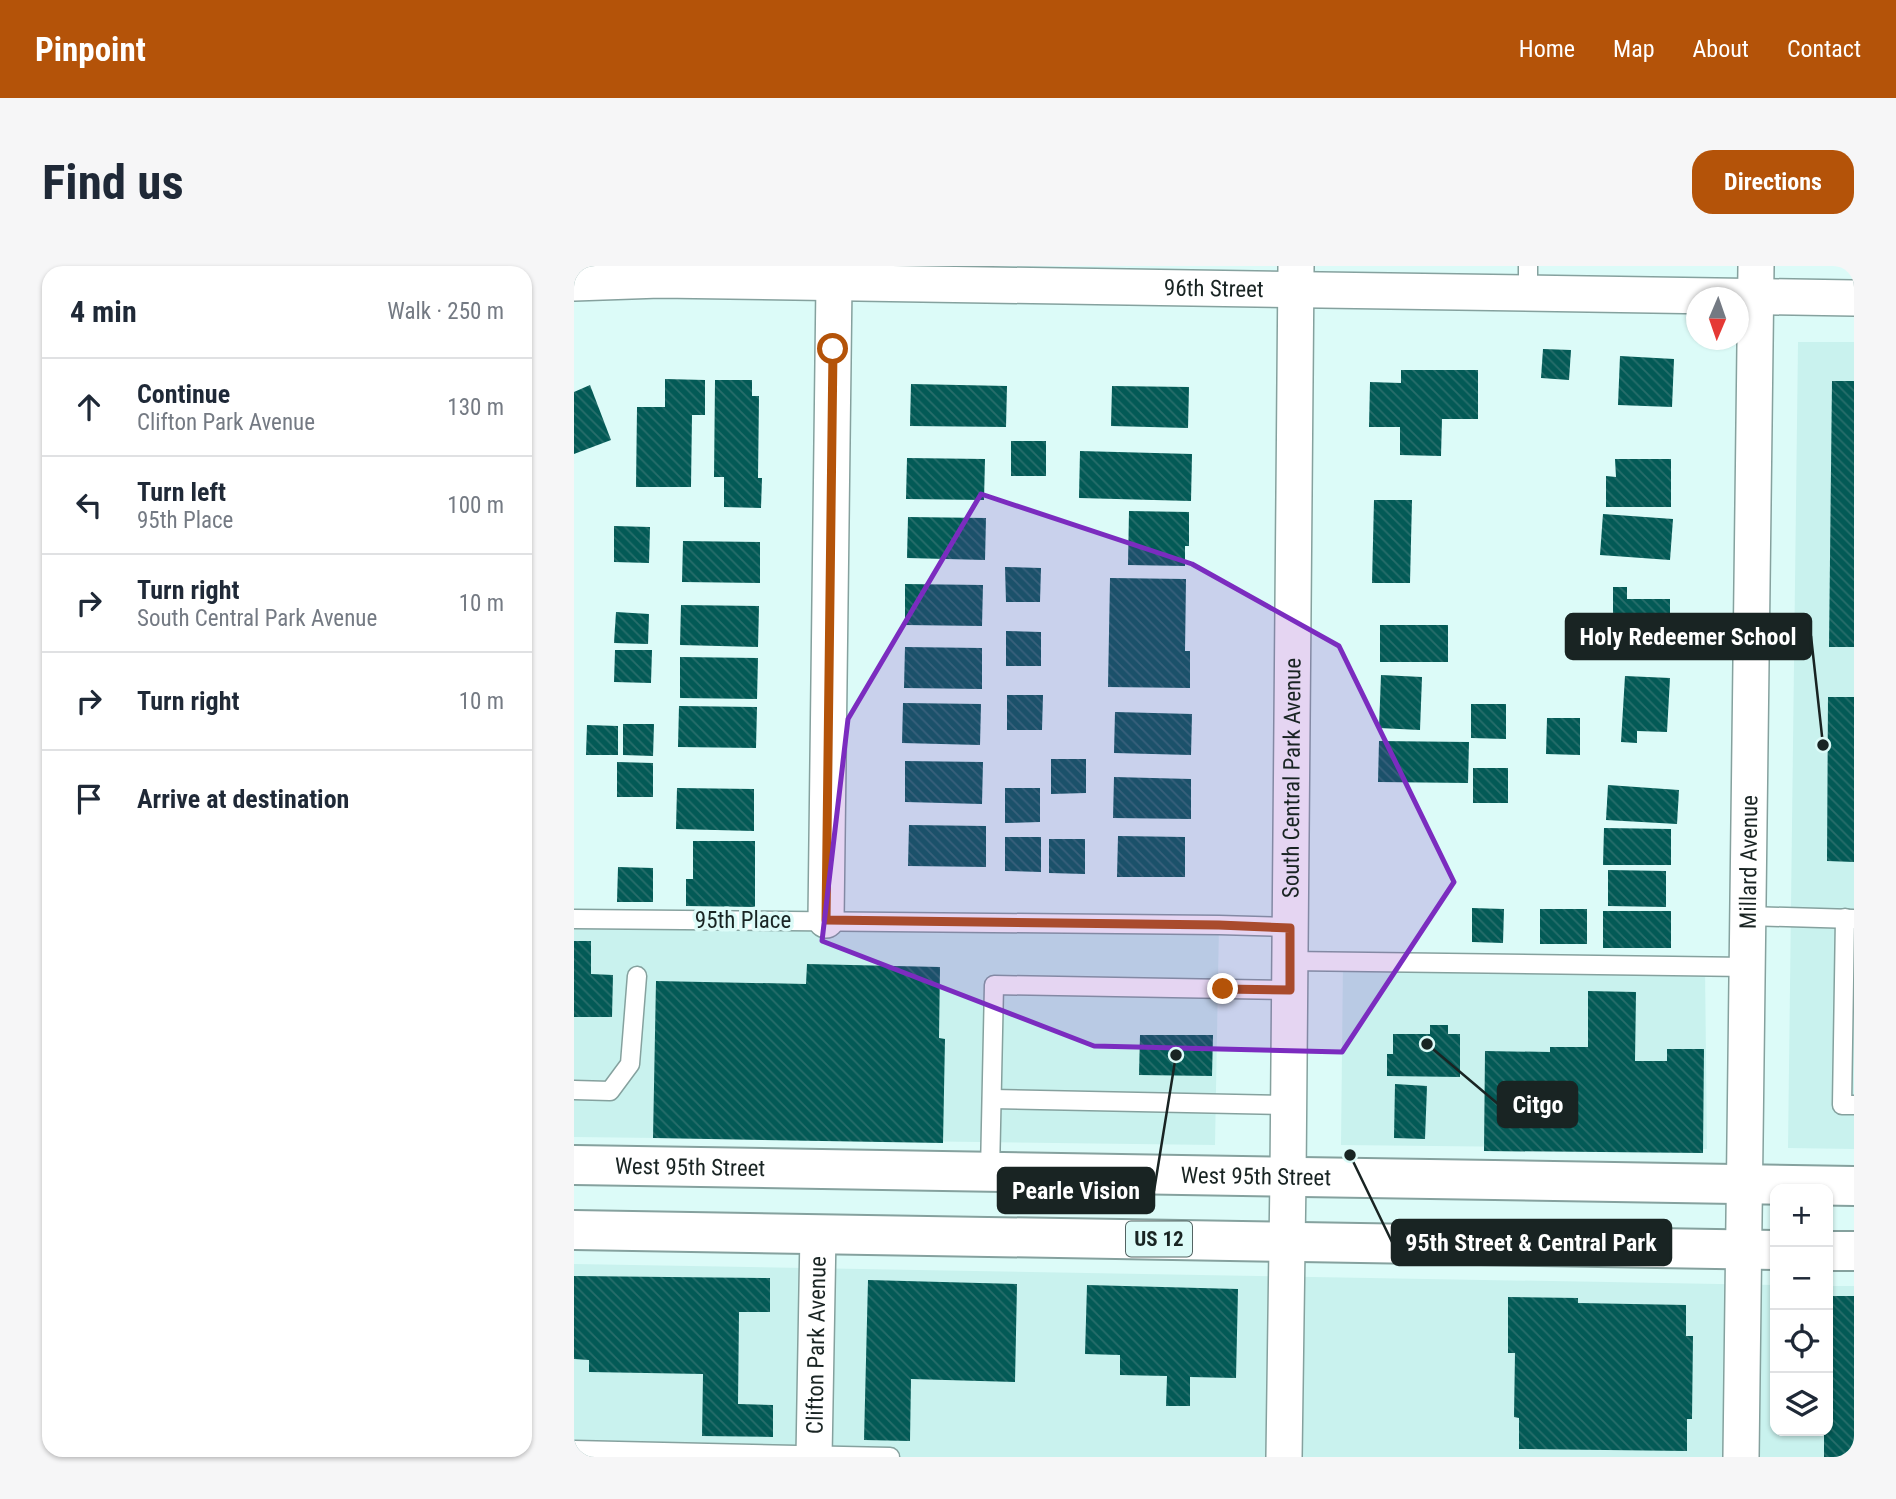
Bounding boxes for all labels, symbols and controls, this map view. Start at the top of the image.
text: Pinpoint [35,30,146,69]
text: Home [1519,35,1575,63]
text: Map [1613,35,1655,63]
text: About [1693,35,1749,63]
text: Contact [1787,35,1861,63]
button: Directions [1692,150,1854,214]
text: Find us [42,154,184,211]
street label: 96th Street [1164,275,1264,303]
north arrow [1686,287,1749,350]
text: 4 min [70,294,137,329]
text: Walk · 250 m [387,298,504,325]
route start [817,333,848,364]
text: Continue [137,379,230,409]
icon: ahead [70,388,108,426]
text: 130 m [447,394,504,421]
text: Clifton Park Avenue [137,409,315,436]
text: Turn left [137,477,226,507]
icon: left [70,486,108,524]
text: 100 m [447,492,504,519]
text: 95th Place [137,507,233,534]
text: Turn right [137,575,239,605]
icon: right [70,584,108,622]
text: 10 m [459,590,504,617]
text: South Central Park Avenue [137,605,377,632]
callout: Holy Redeemer School [1566,614,1811,659]
text: Holy Redeemer School [1579,623,1797,651]
street label: South Central Park Avenue [1277,658,1307,898]
icon: right [70,682,108,720]
text: Turn right [137,686,239,716]
text: 10 m [459,688,504,715]
icon: arrive [70,780,108,818]
text: Arrive at destination [137,784,349,814]
street label: Millard Avenue [1735,795,1763,929]
street label: 95th Place [695,907,791,934]
route end [1207,973,1238,1004]
callout: Citgo [1498,1082,1577,1127]
text: Citgo [1512,1091,1564,1119]
street label: West 95th Street [615,1153,765,1182]
street label: West 95th Street [1180,1162,1331,1191]
callout: Pearle Vision [998,1168,1154,1213]
text: Pearle Vision [1012,1177,1140,1205]
map controls [1770,1184,1833,1436]
button: + [1770,1184,1833,1247]
callout: 95th Street & Central Park [1392,1220,1671,1265]
road number: US 12 [1126,1222,1192,1256]
text: 95th Street & Central Park [1405,1229,1657,1257]
button: − [1770,1247,1833,1310]
street label: Clifton Park Avenue [801,1256,832,1434]
button: locate [1770,1310,1833,1373]
button: layers [1770,1373,1833,1436]

